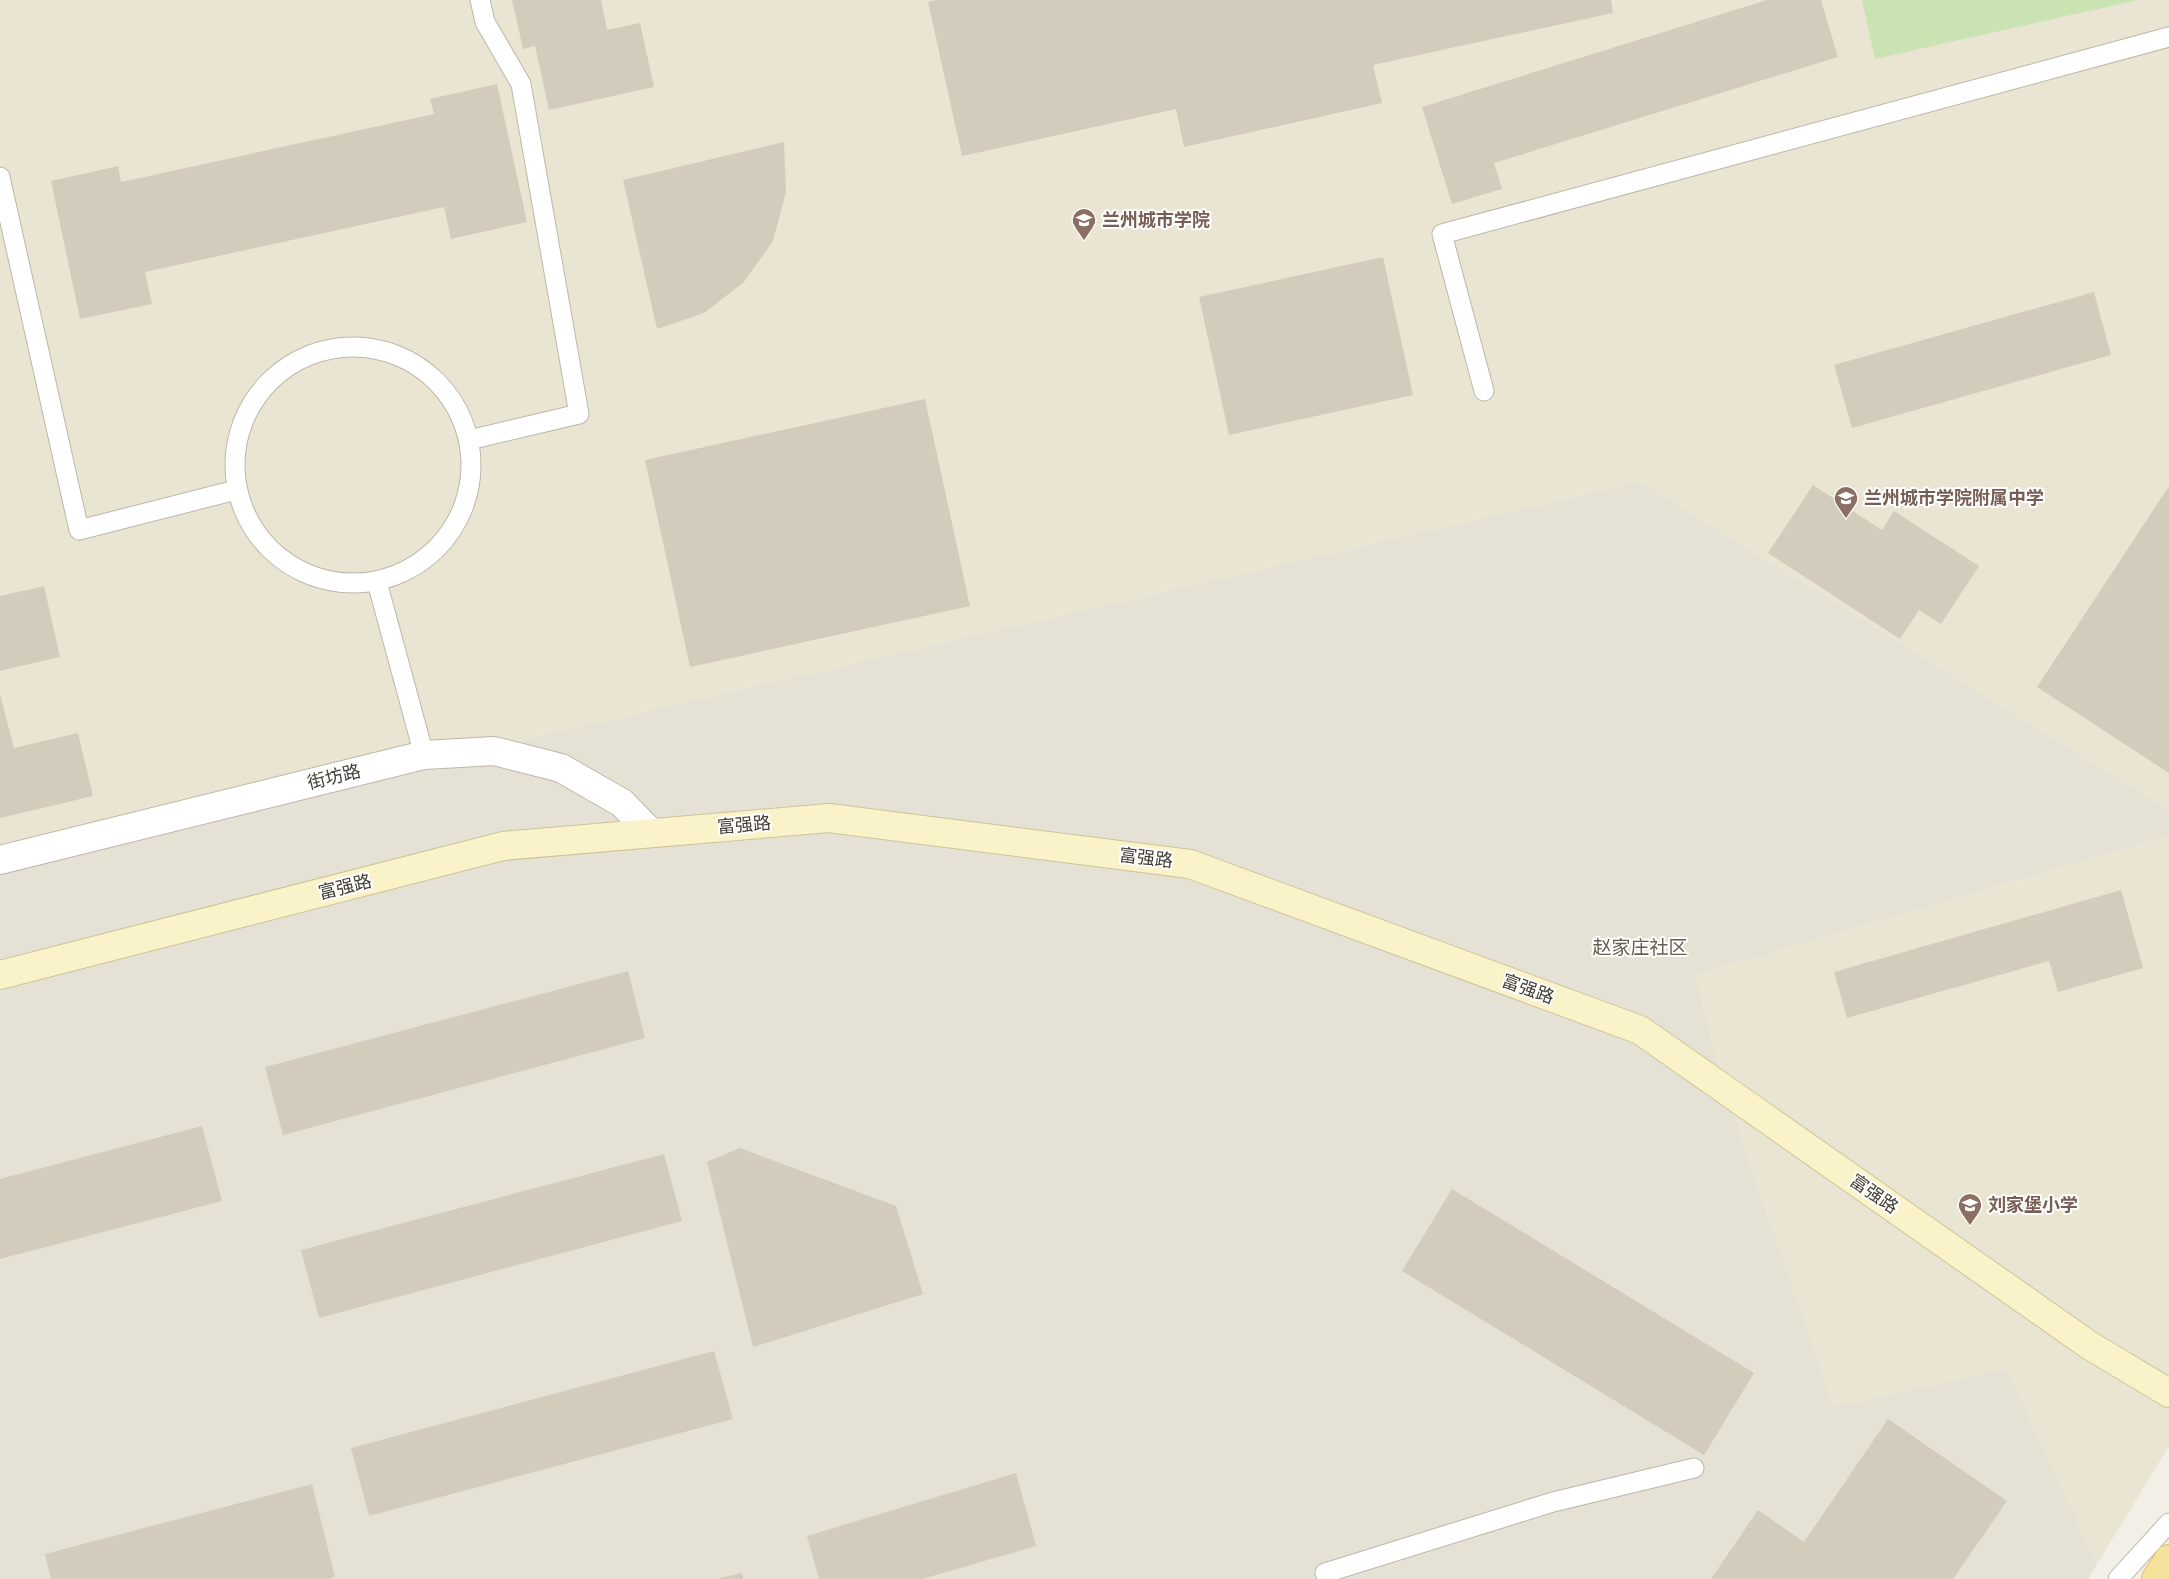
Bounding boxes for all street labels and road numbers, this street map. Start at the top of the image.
street label: 街坊路 [305,760,362,792]
street label: 富强路 [716,812,772,836]
street label: 富强路 [1118,844,1174,870]
street label: 富强路 [316,870,373,902]
street label: 富强路 [1500,969,1557,1007]
street label: 富强路 [1847,1170,1902,1217]

